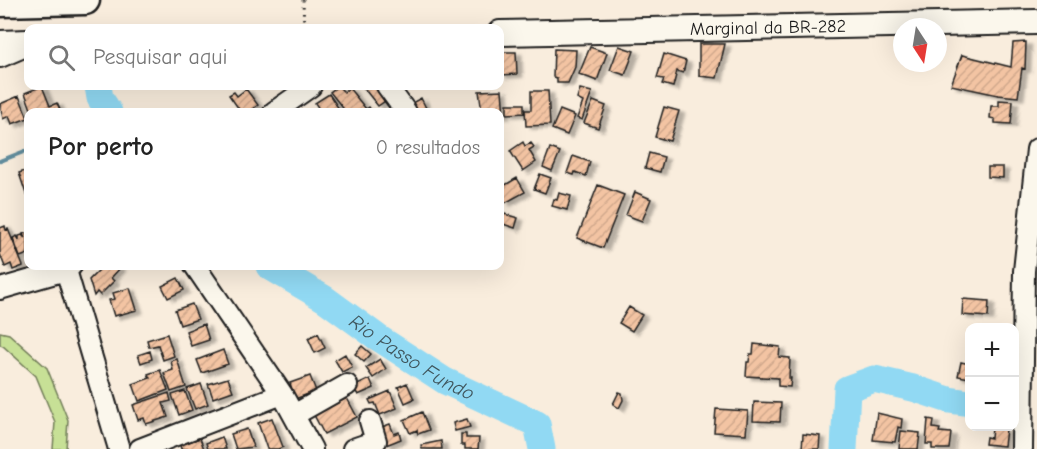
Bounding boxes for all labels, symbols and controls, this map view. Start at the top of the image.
street label: Marginal da BR-282 [690,16,846,40]
north arrow [893,18,947,72]
search box [24,24,504,90]
icon: search [45,41,78,74]
text: Pesquisar aqui [93,44,228,70]
text: Por perto [48,132,154,162]
text: 0 resultados [376,136,480,159]
water label: Rio Passo Fundo [345,310,478,405]
map controls [965,323,1019,431]
button: + [965,323,1019,377]
button: − [965,377,1019,431]

